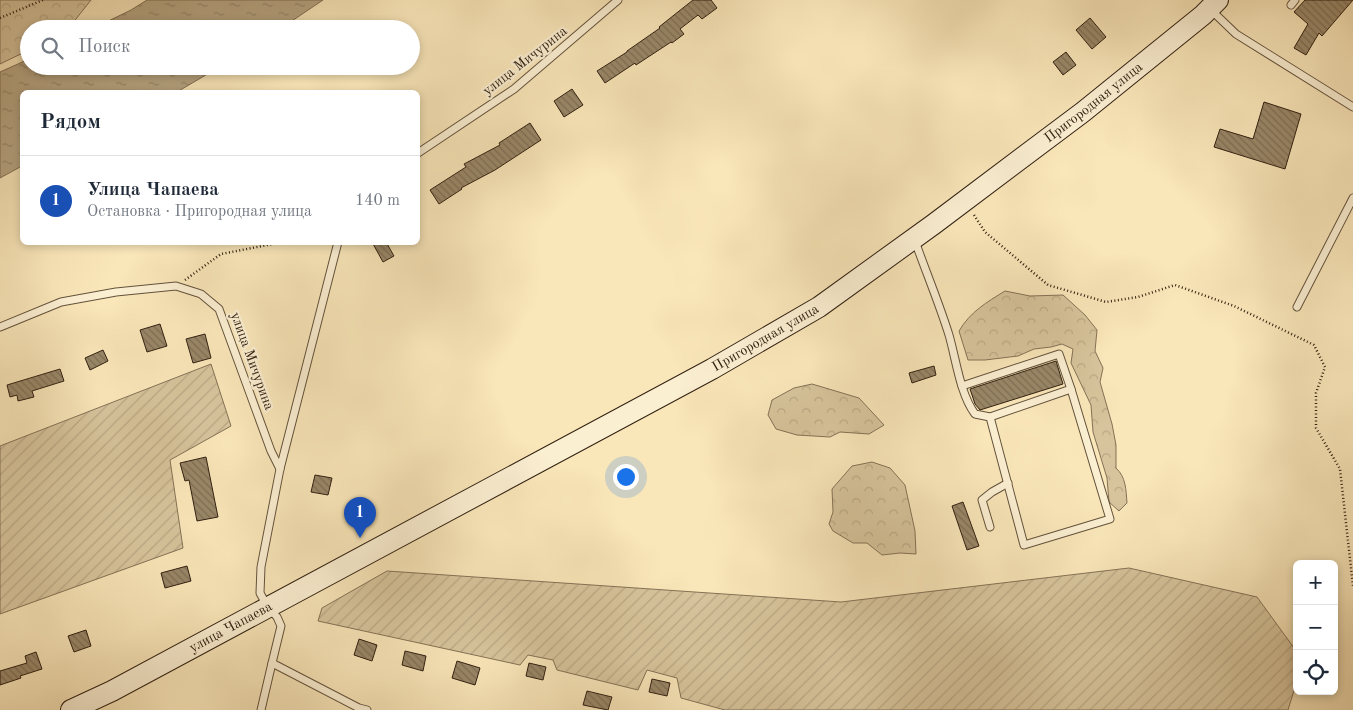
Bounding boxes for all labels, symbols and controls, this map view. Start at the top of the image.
search box [20,20,420,75]
street label: улица Мичурина [480,24,570,98]
icon: search [38,34,66,62]
text: Поиск [78,38,130,57]
street label: Пригородная улица [1042,60,1145,145]
text: Рядом [40,112,101,133]
text: Улица Чапаева [87,181,219,200]
text: 1 [51,193,61,209]
text: 140 m [355,193,400,209]
text: Остановка · Пригородная улица [87,204,312,220]
street label: Пригородная улица [710,302,821,374]
street label: улица Мичурина [228,310,276,412]
your location [613,464,639,490]
pin: 1 [344,497,376,538]
map controls [1293,560,1338,695]
button: + [1293,560,1338,605]
street label: улица Чапаева [187,599,275,655]
button: − [1293,605,1338,650]
button: locate [1293,650,1338,695]

